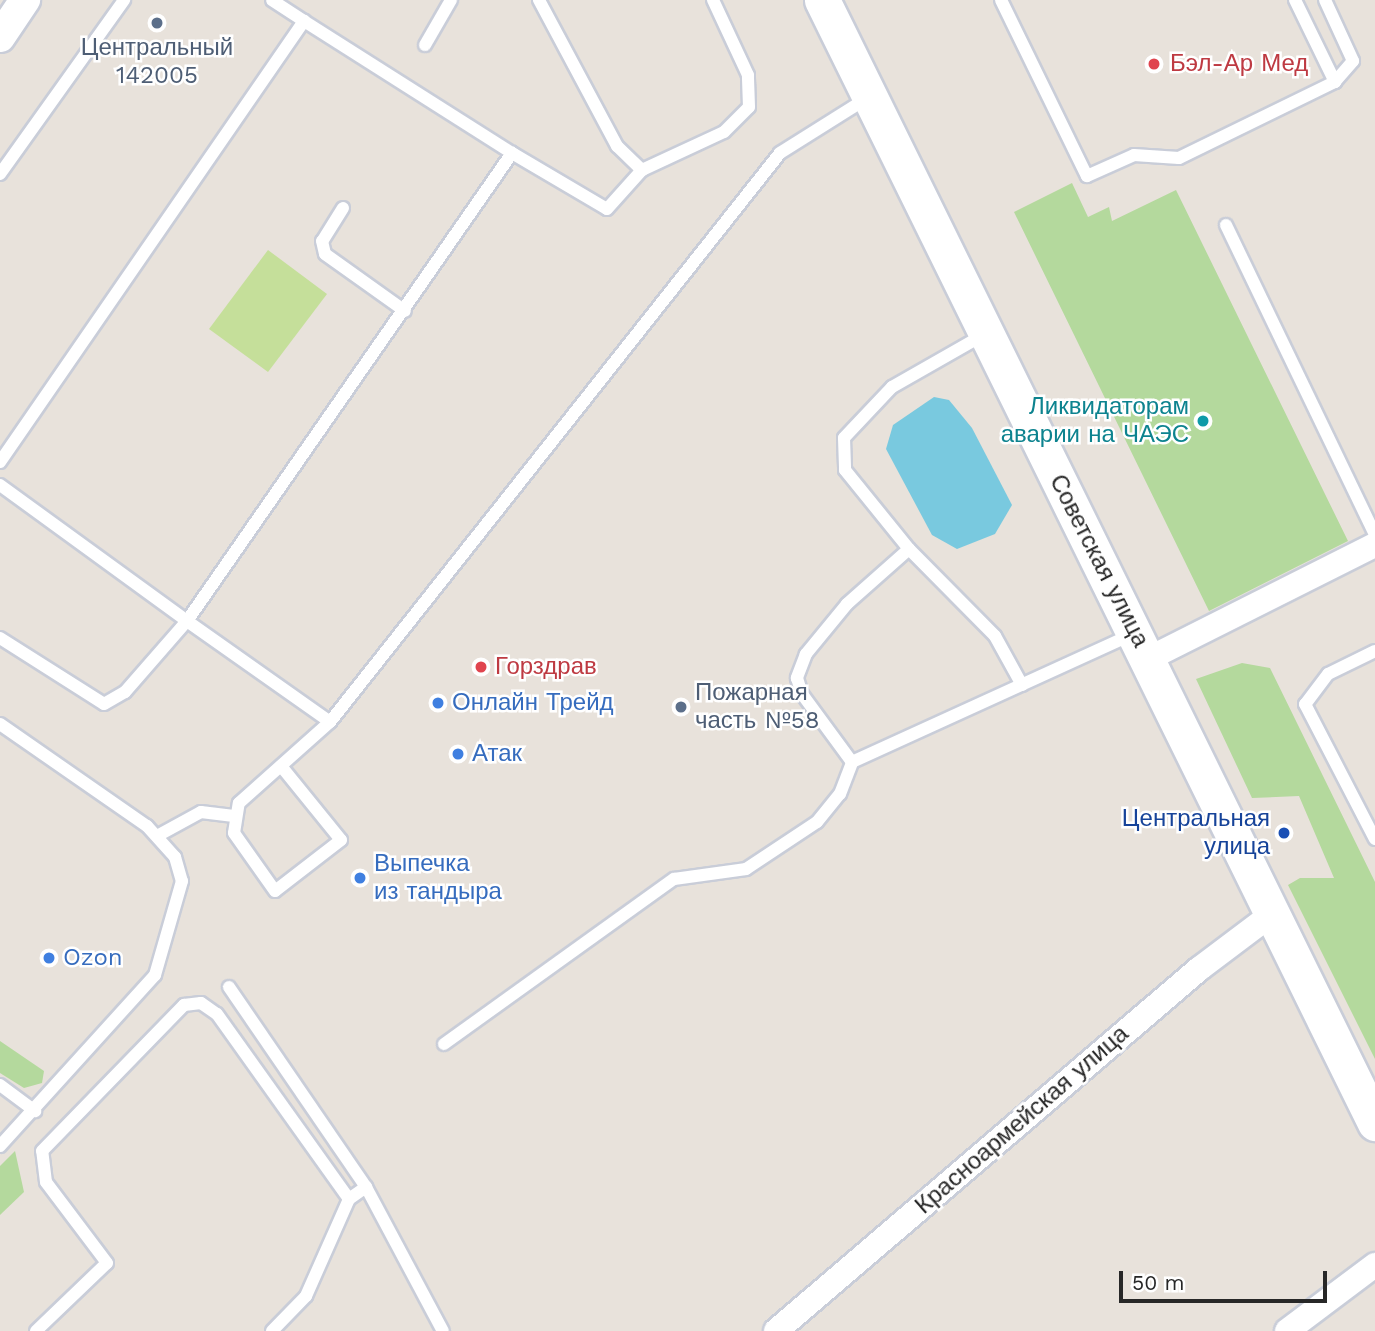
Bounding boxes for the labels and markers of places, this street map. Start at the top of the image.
marker: Центральный 142005 [149,15,165,31]
place label: Центральный 142005 [81,34,233,90]
place label: Бэл-Ар Мед [1170,50,1308,78]
marker: Бэл-Ар Мед [1144,54,1164,74]
place label: Ликвидаторам аварии на ЧАЭС [1001,393,1189,449]
marker: Ликвидаторам аварии на ЧАЭС [1195,413,1211,429]
place label: Горздрав [495,653,597,681]
marker: Горздрав [473,659,489,675]
place label: Пожарная часть №58 [695,679,820,735]
place label: Онлайн Трейд [452,689,614,717]
marker: Онлайн Трейд [430,695,446,711]
marker: Пожарная часть №58 [673,699,689,715]
place label: Атак [472,740,522,768]
marker: Атак [450,746,466,762]
place label: Центральная улица [1122,805,1270,861]
marker: Центральная улица [1276,825,1292,841]
place label: Выпечка из тандыра [374,850,502,906]
marker: Выпечка из тандыра [352,870,368,886]
place label: Ozon [63,944,123,972]
marker: Ozon [41,950,57,966]

